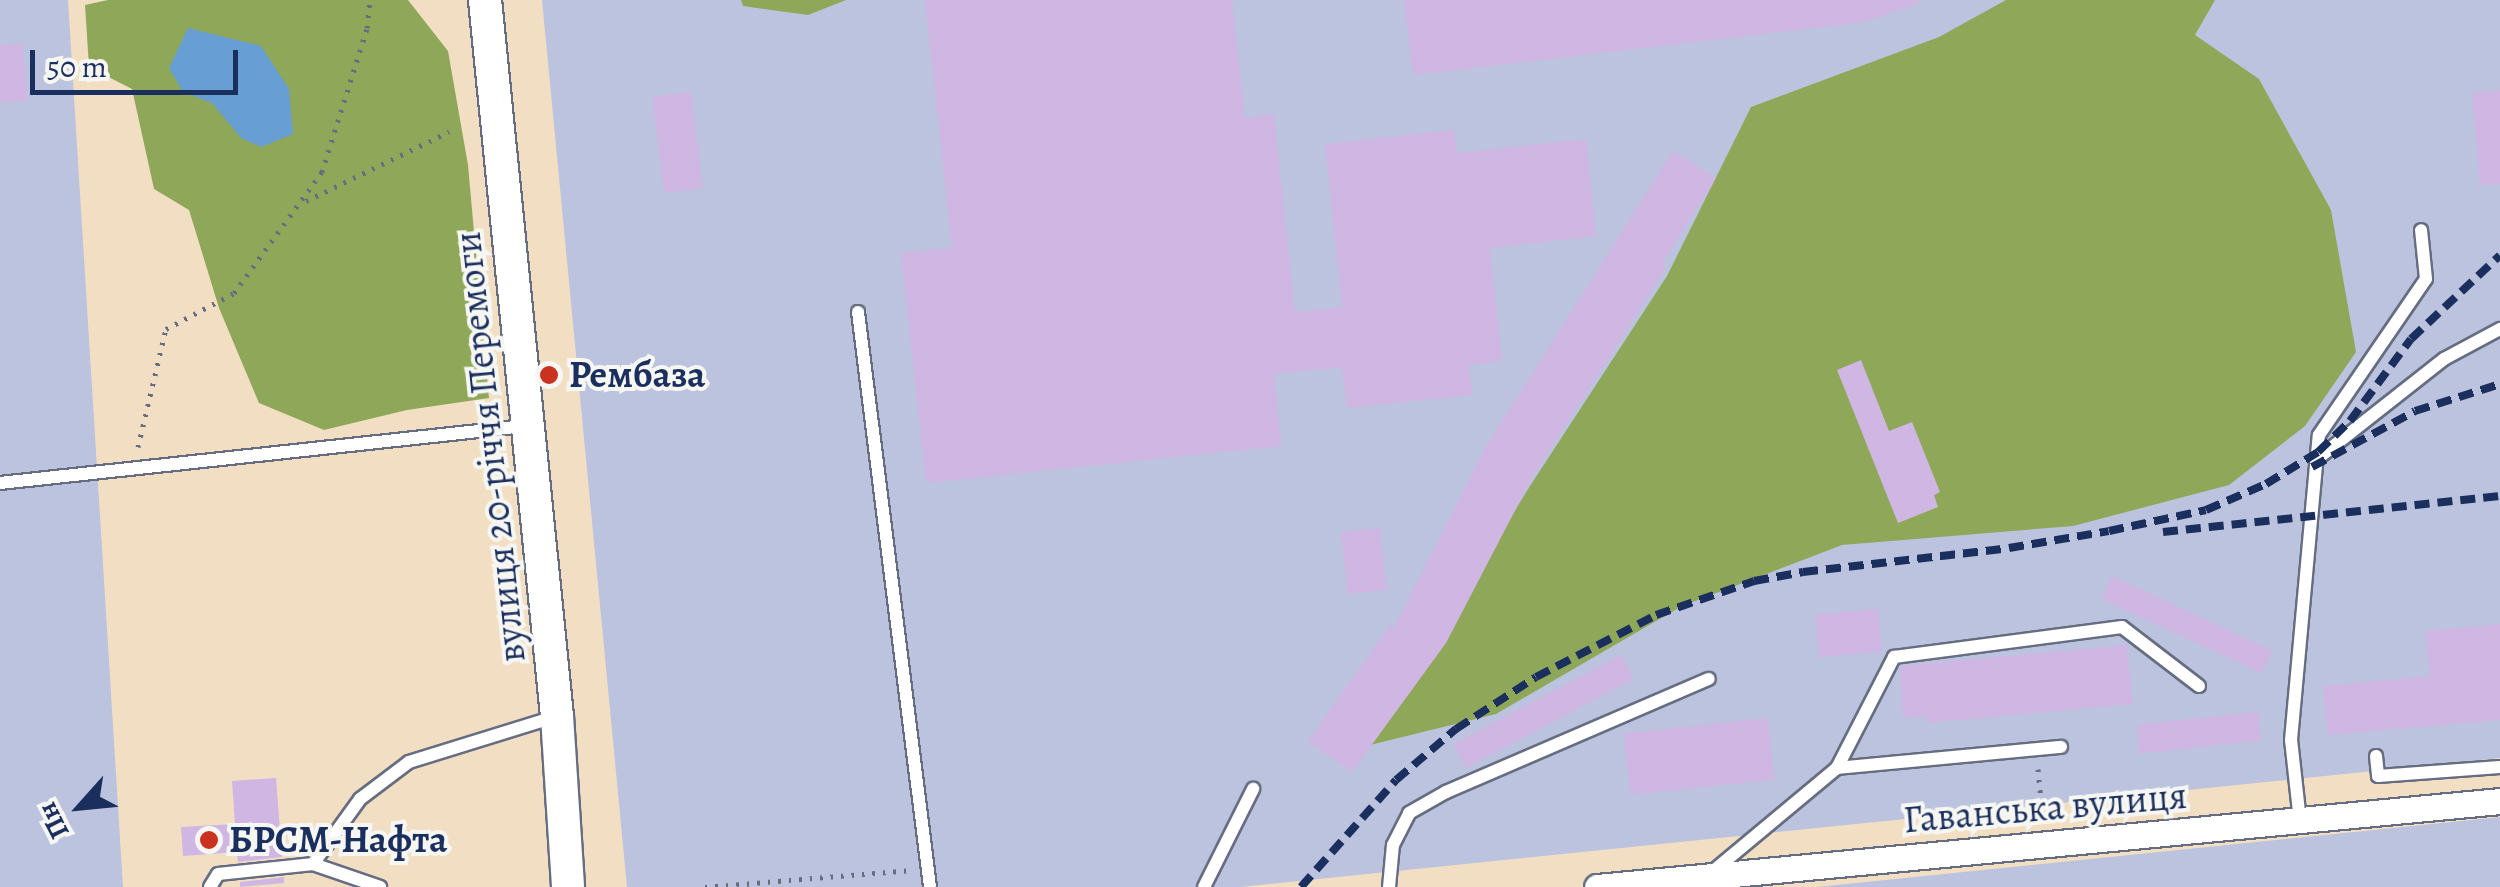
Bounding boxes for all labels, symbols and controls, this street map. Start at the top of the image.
scale bar [35,30,242,92]
text: 50 m [47,47,107,87]
street label: вулиця 20-річчя Перемоги [445,229,535,665]
place label: Рембаза [569,352,705,398]
marker: Рембаза [538,364,560,386]
north arrow [30,757,130,857]
street label: Гаванська вулиця [1901,773,2189,843]
text: Пн [28,796,79,846]
place label: БРСМ-Нафта [229,817,447,863]
marker: БРСМ-Нафта [198,829,220,851]

